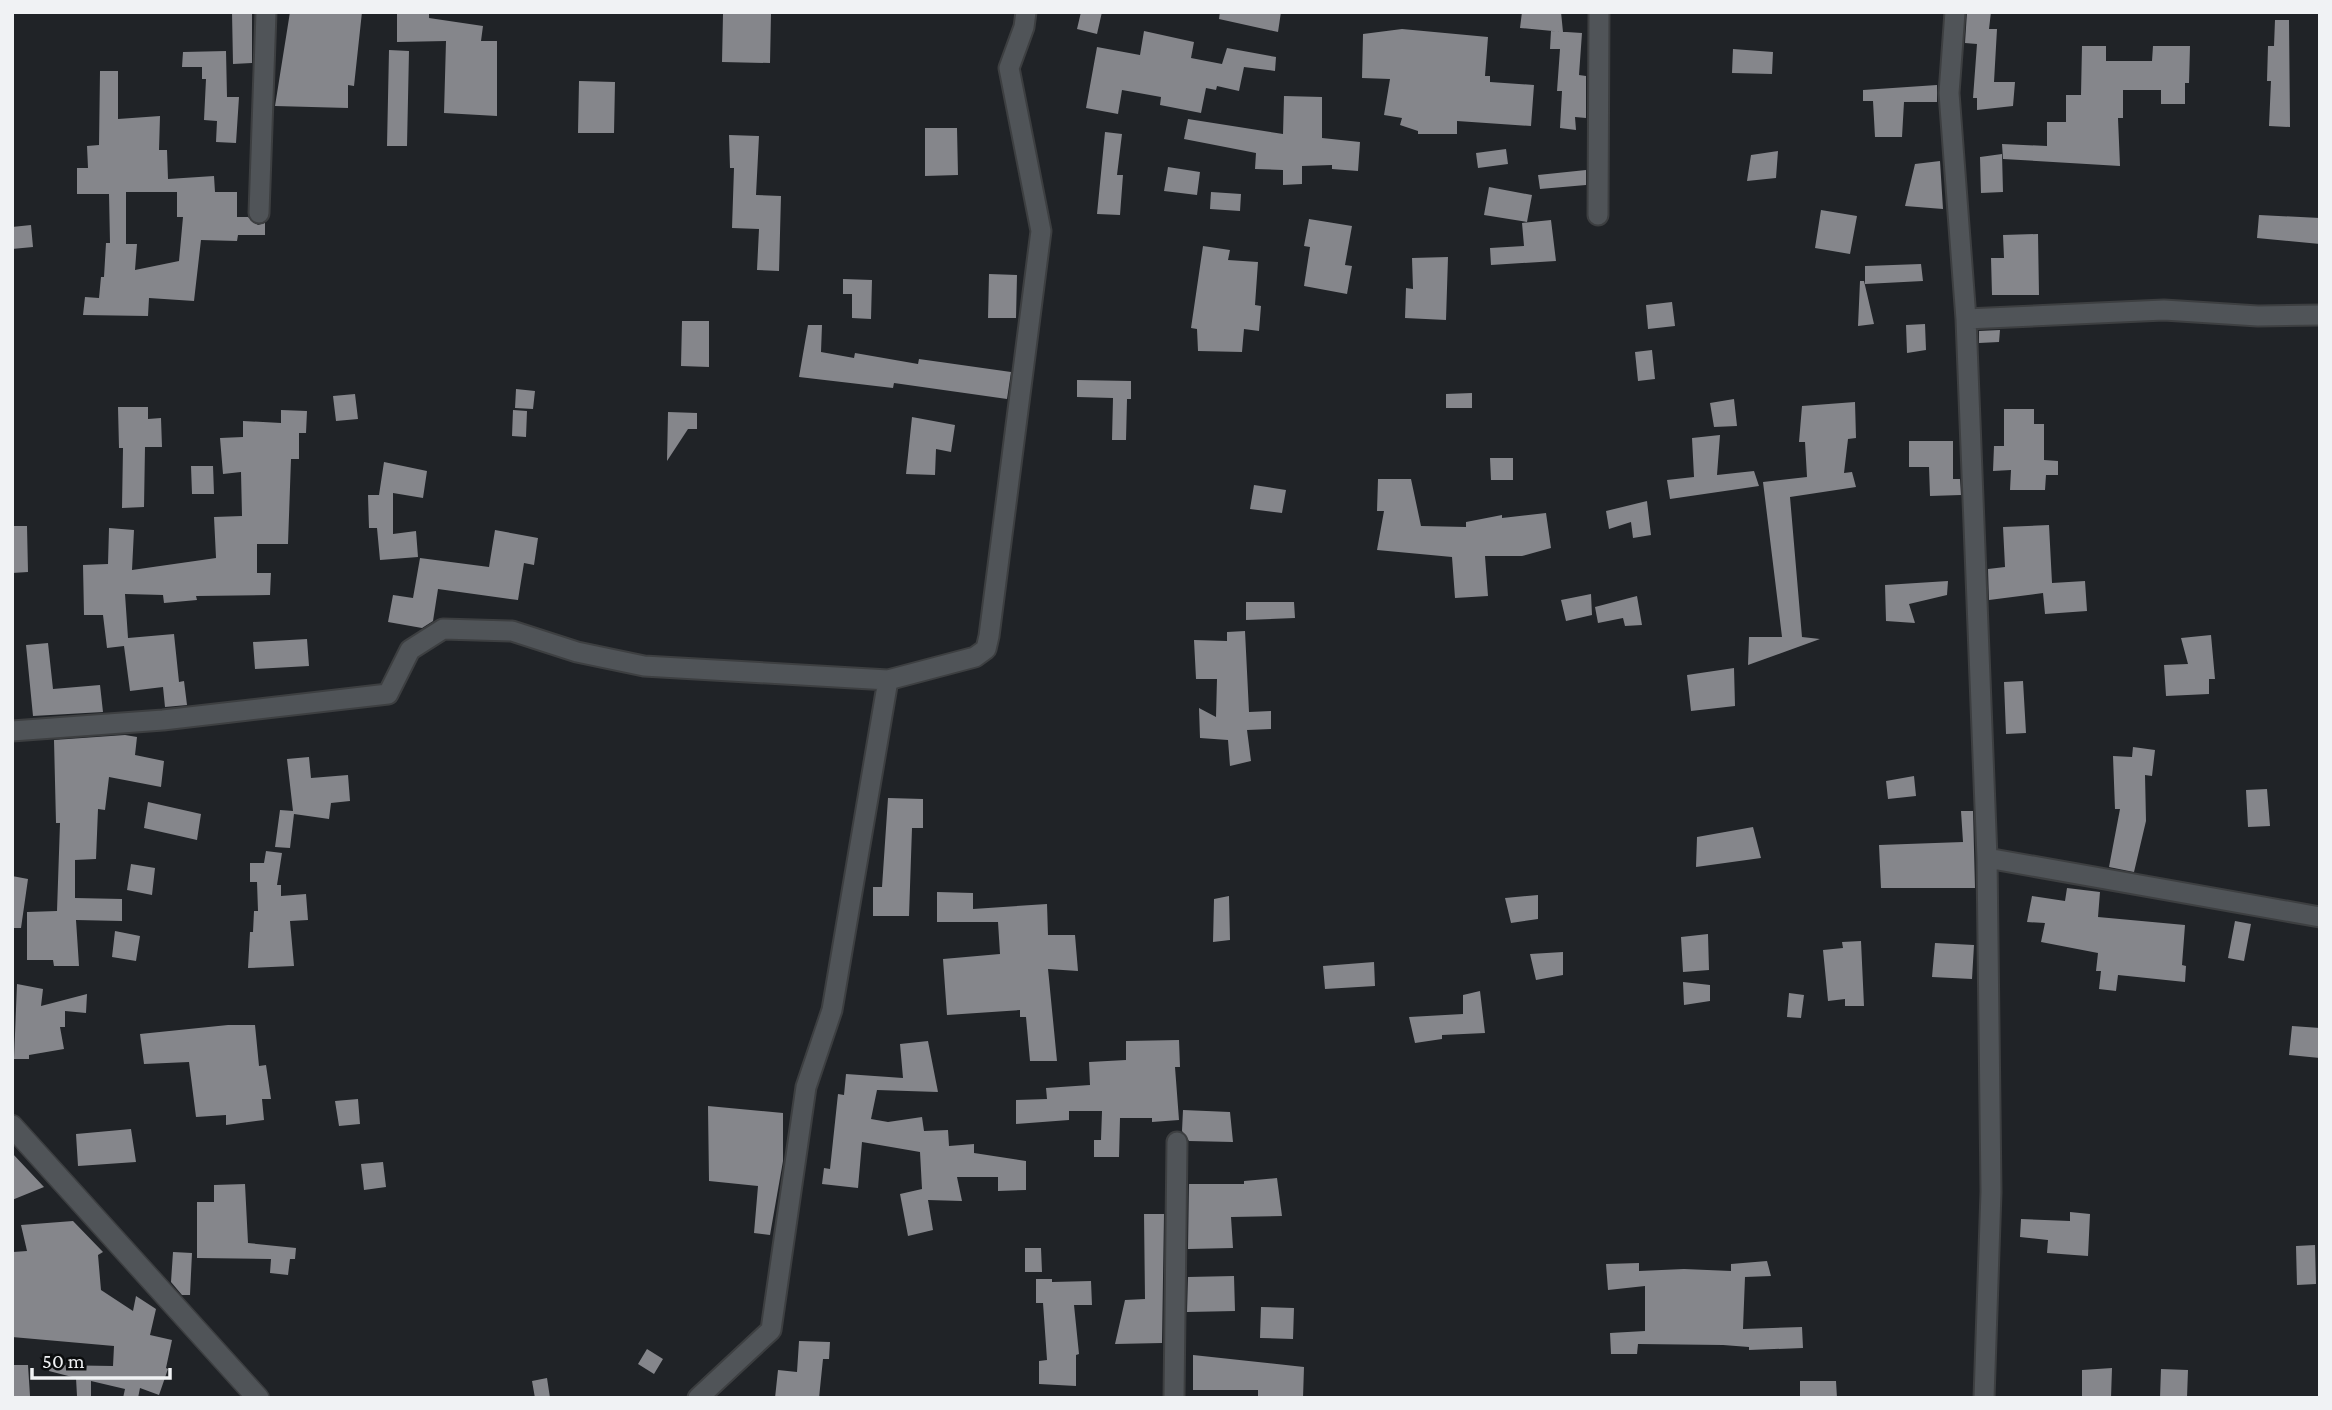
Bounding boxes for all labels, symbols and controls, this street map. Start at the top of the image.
scale bar [32,1336,170,1380]
text: 50 m [42,1349,85,1373]

